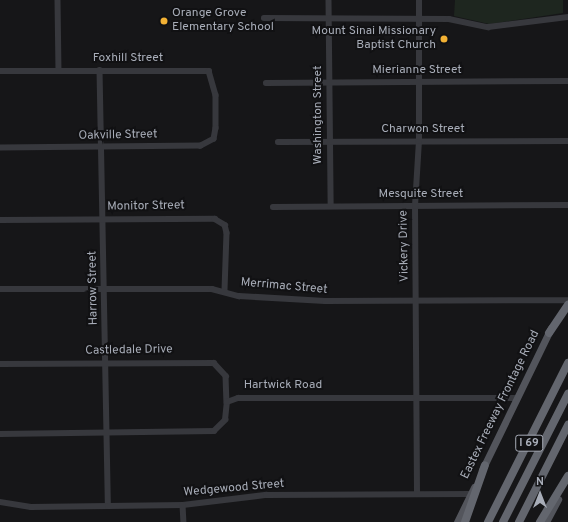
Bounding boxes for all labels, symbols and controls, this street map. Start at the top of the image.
place label: Orange Grove Elementary School [172,7,274,35]
marker: Orange Grove Elementary School [159,16,169,26]
place label: Mount Sinai Missionary Baptist Church [312,25,436,53]
marker: Mount Sinai Missionary Baptist Church [439,34,449,44]
street label: Foxhill Street [93,52,163,66]
street label: Mierianne Street [372,64,462,78]
street label: Washington Street [312,66,326,164]
street label: Charwon Street [381,123,465,137]
street label: Oakville Street [78,128,158,144]
street label: Mesquite Street [379,188,463,202]
street label: Monitor Street [107,199,185,215]
street label: Vickery Drive [397,210,413,282]
street label: Harrow Street [86,251,102,325]
street label: Merrimac Street [240,276,328,298]
street label: Eastex Freeway Frontage Road [459,328,543,482]
street label: Castledale Drive [85,343,173,359]
street label: Hartwick Road [244,379,322,393]
road number: I 69 [515,434,543,452]
north arrow [520,474,560,514]
text: N [536,475,544,489]
street label: Wedgewood Street [183,477,285,501]

